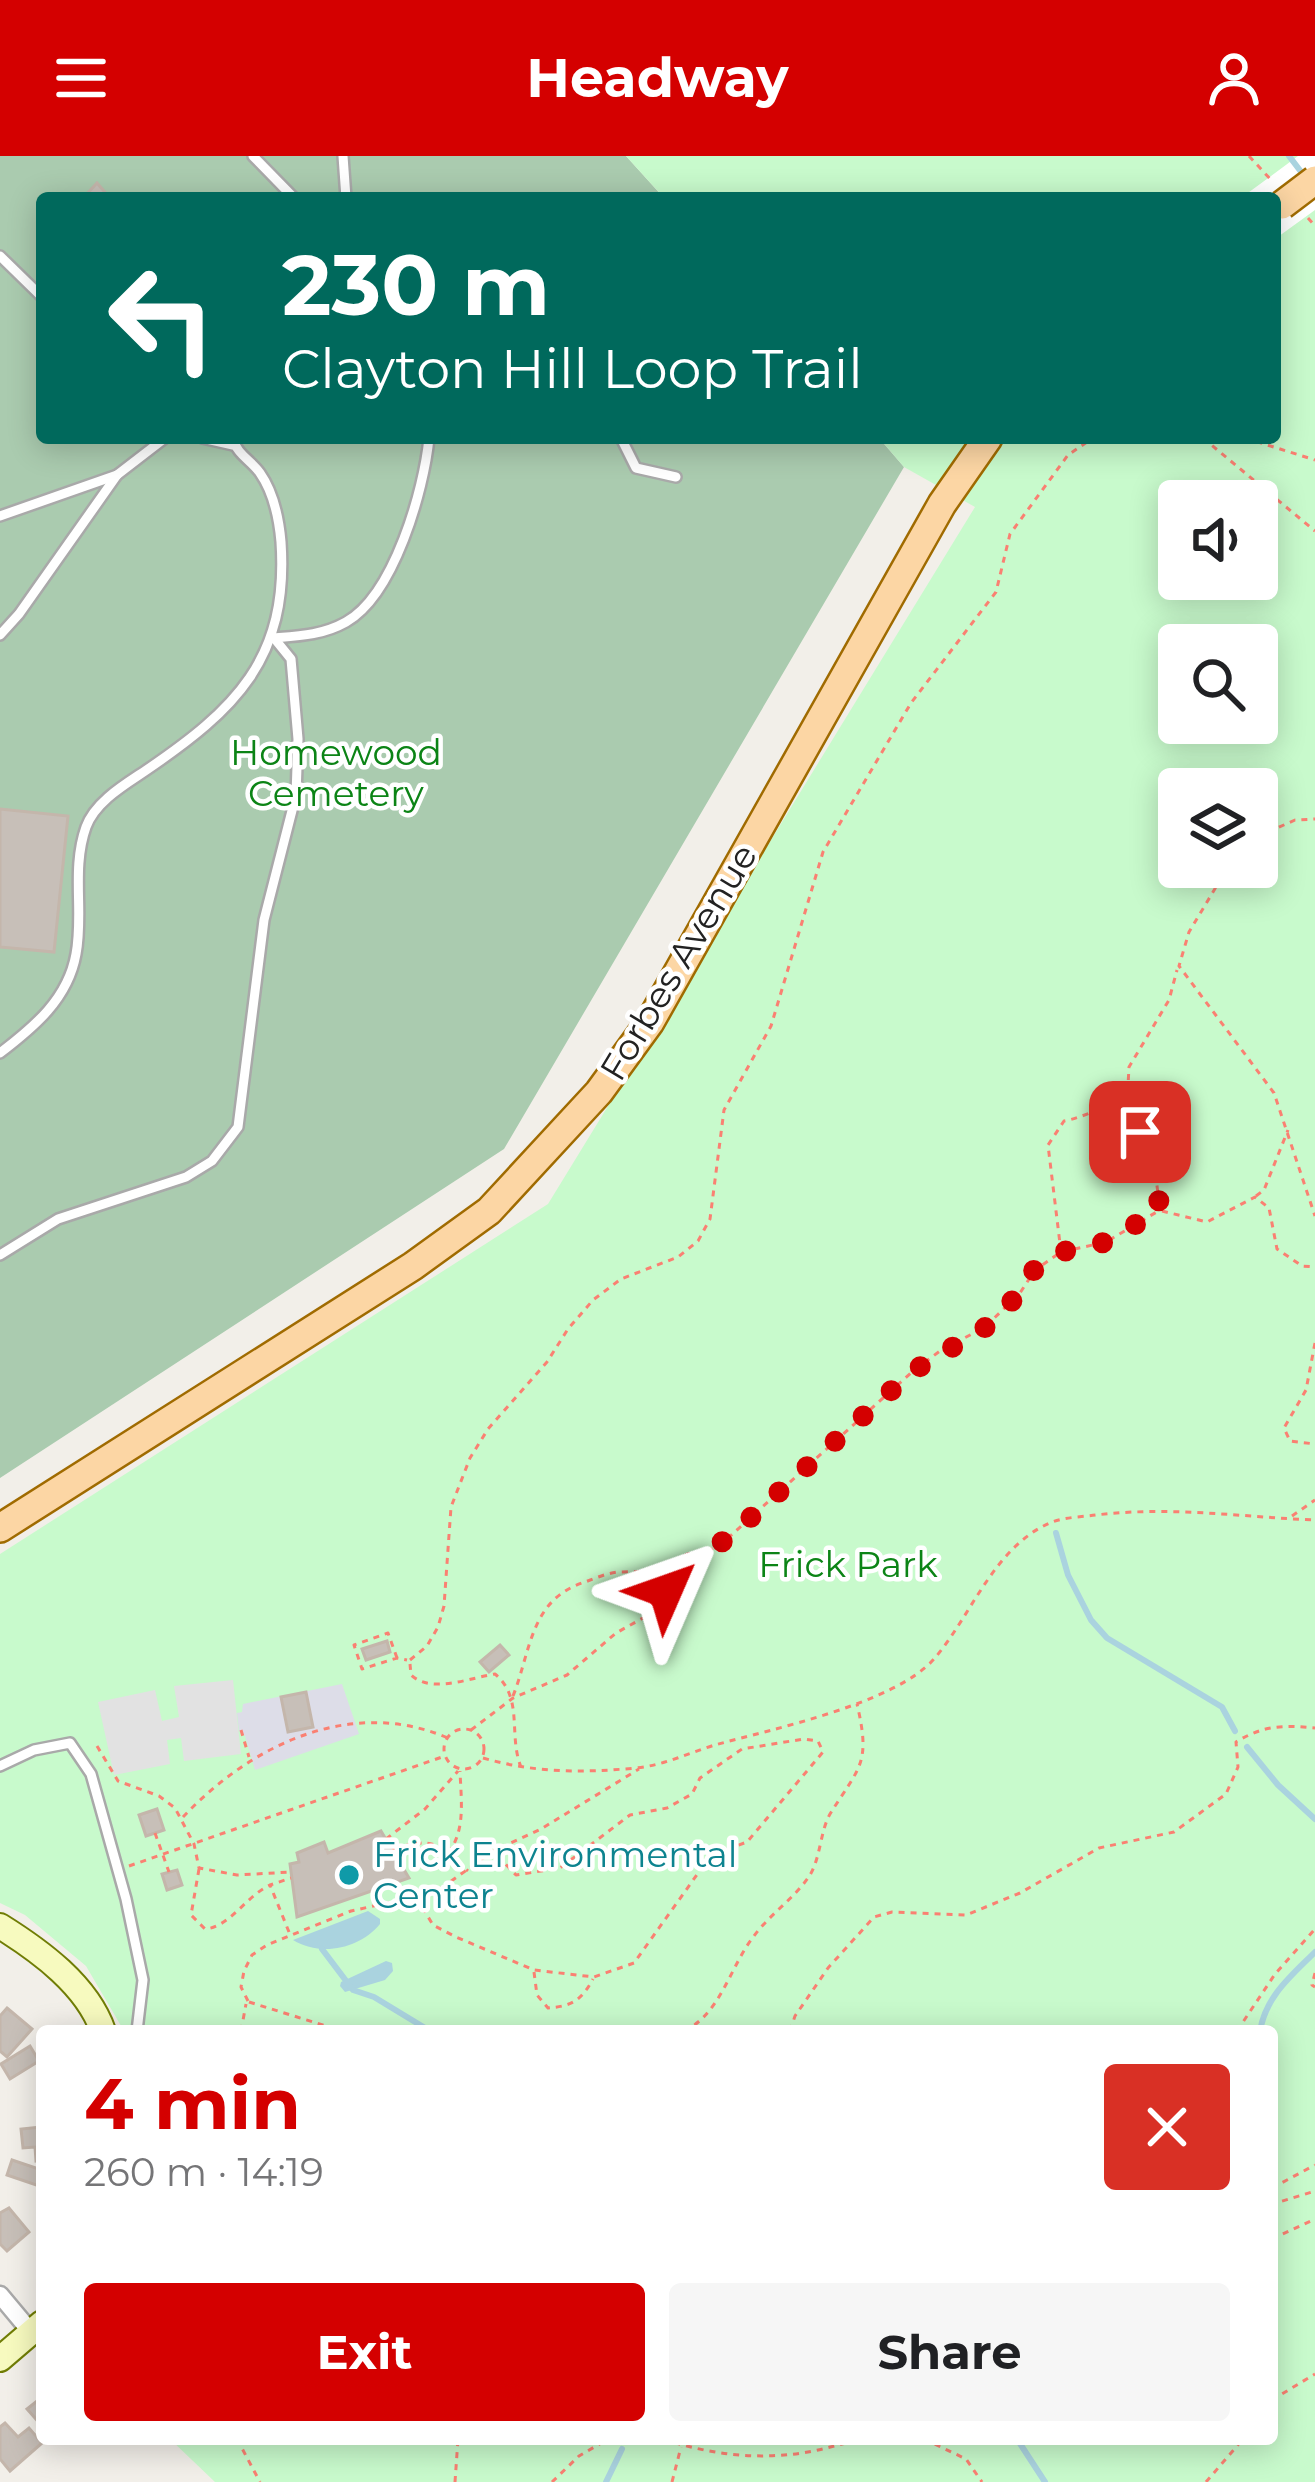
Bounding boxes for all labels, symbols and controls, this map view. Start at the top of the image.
icon: menu [48,45,114,111]
text: Headway [526,45,789,111]
icon: person [1201,45,1267,111]
text: 230 m [282,234,550,336]
icon: left [84,240,240,396]
text: Clayton Hill Loop Trail [282,336,863,402]
map controls [1158,480,1278,888]
button: sound [1158,480,1278,600]
button: search [1158,624,1278,744]
park label: Homewood Cemetery [230,730,442,815]
button: layers [1158,768,1278,888]
street label: Forbes Avenue [590,836,766,1088]
pin [1089,1081,1191,1183]
icon: arrive [1107,1099,1173,1165]
position arrow [603,1528,729,1654]
park label: Frick Park [758,1542,938,1586]
place label: Frick Environmental Center [373,1832,737,1917]
marker: Frick Environmental Center [336,1862,362,1888]
text: 4 min [84,2059,301,2147]
button: close [1104,2064,1230,2190]
text: 260 m · 14:19 [84,2148,324,2196]
button: Exit [84,2283,645,2421]
button: Share [669,2283,1230,2421]

